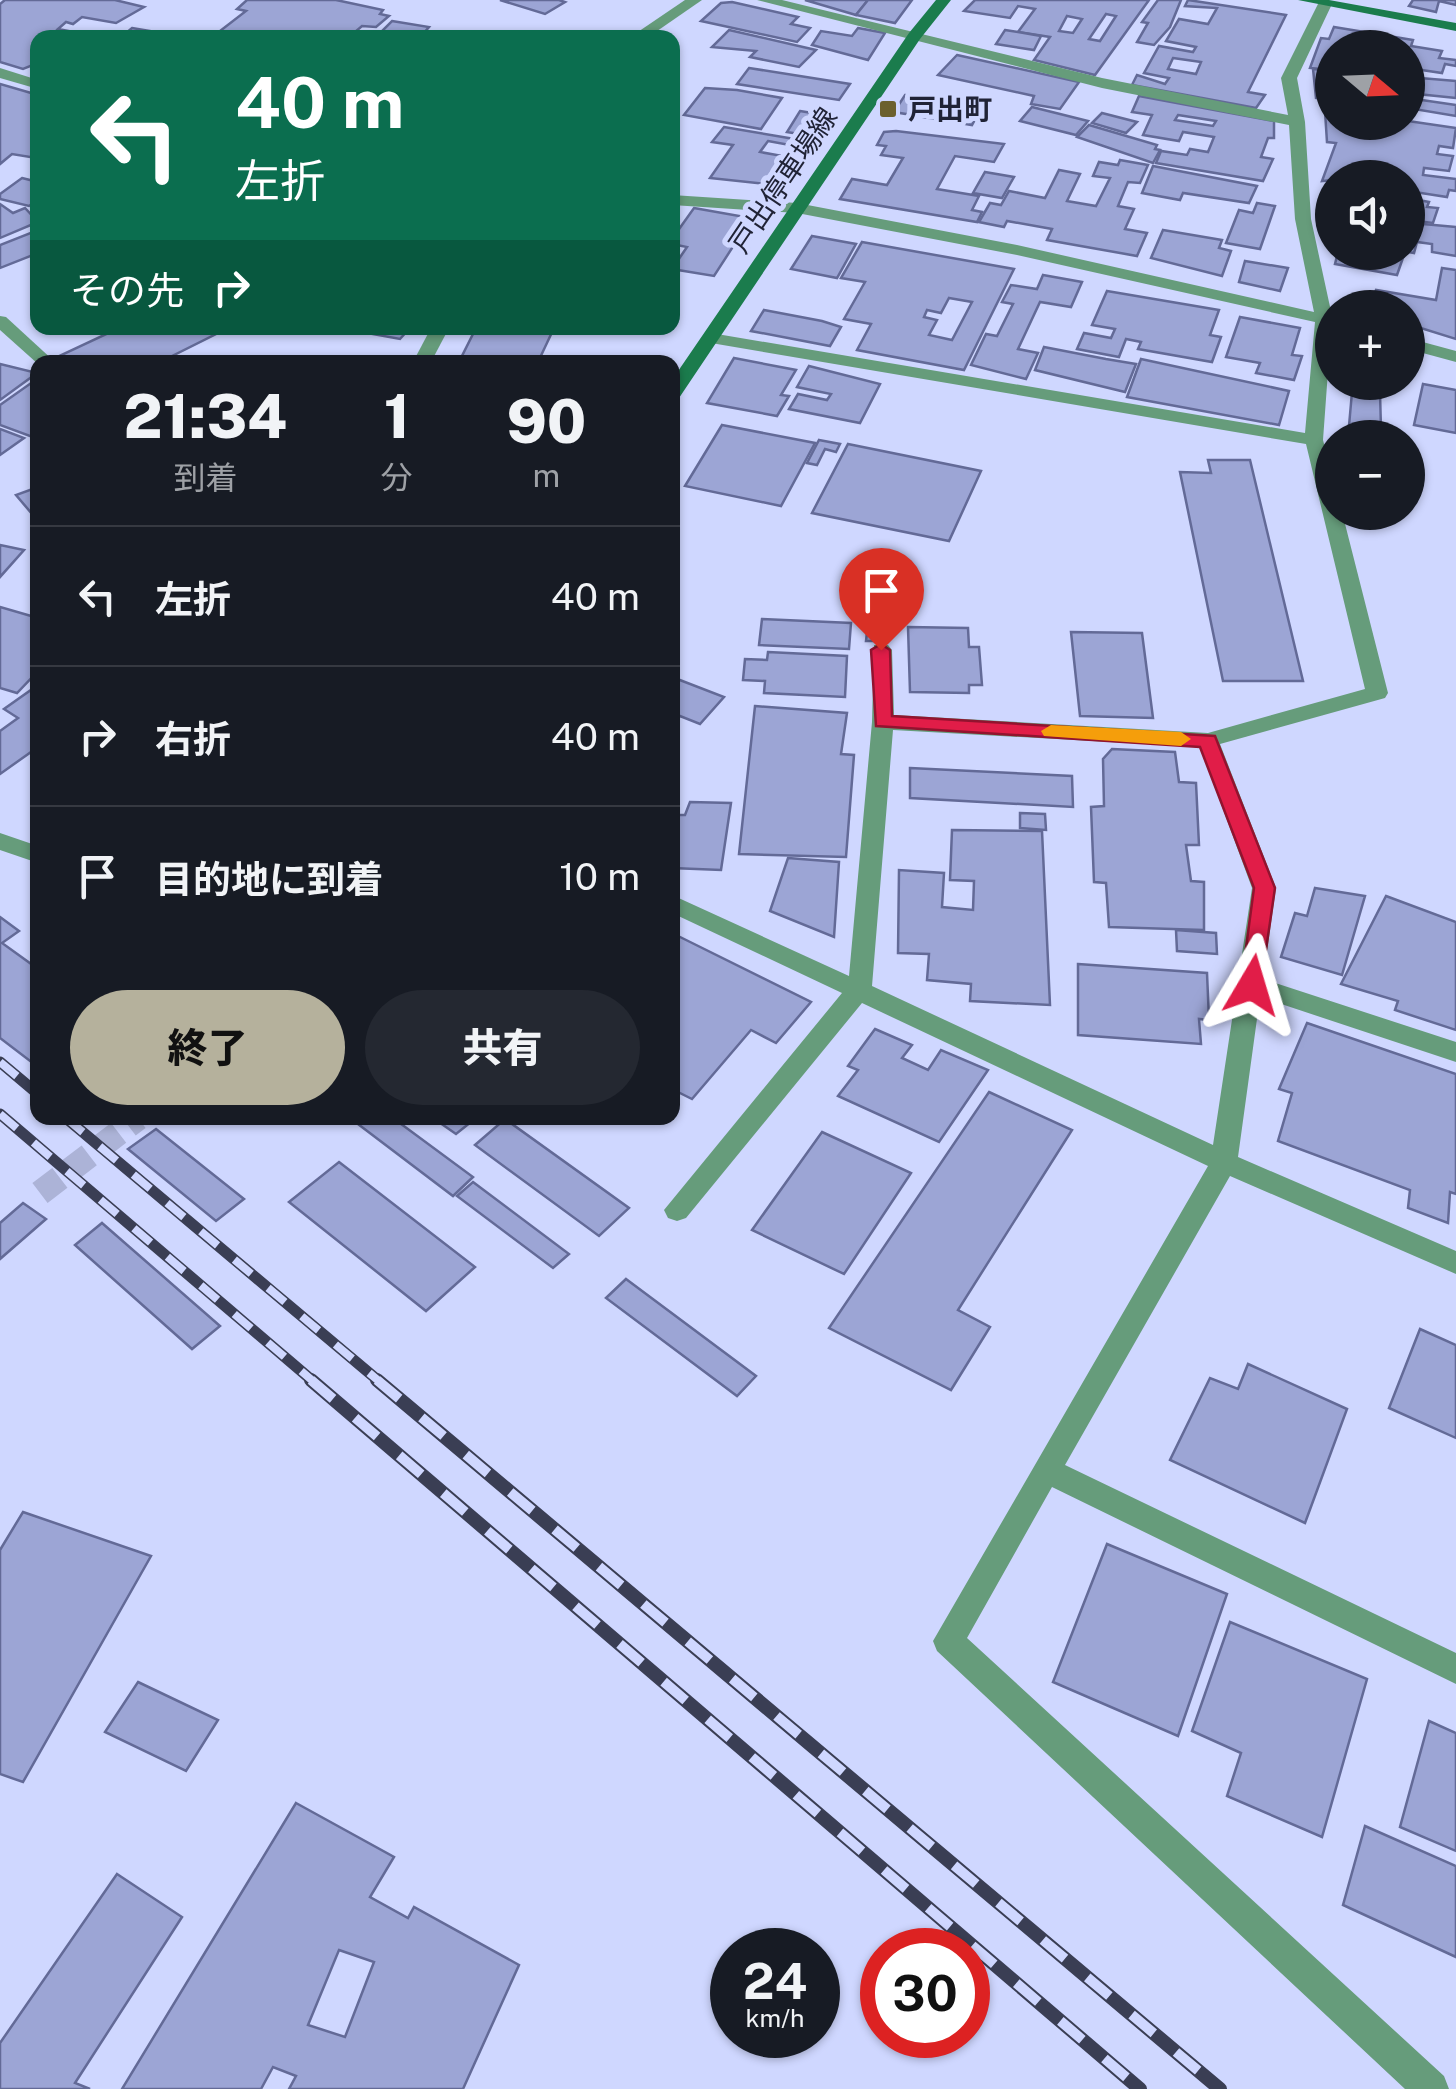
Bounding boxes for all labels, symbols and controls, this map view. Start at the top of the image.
north arrow [1315,30,1425,140]
map controls [1315,30,1425,530]
text: 40 m [235,61,405,144]
icon: left [70,70,200,200]
place label: 戸出町 [908,92,992,125]
marker: 戸出町 [877,98,899,120]
street label: 戸出停車場線 [722,101,843,259]
text: 左折 [235,154,325,207]
button: sound [1315,160,1425,270]
icon: right [204,260,259,315]
text: その先 [70,268,184,313]
button: + [1315,290,1425,400]
text: 21:34 [124,381,287,452]
text: 1 [384,381,410,452]
text: 90 [506,386,586,457]
button: − [1315,420,1425,530]
text: m [533,457,560,494]
text: 到着 [173,459,237,496]
text: 分 [381,459,413,496]
pin [839,548,924,651]
icon: arrive [854,563,909,618]
icon: left [70,569,125,624]
text: 40 m [551,574,640,619]
text: 左折 [155,577,231,622]
icon: right [70,709,125,764]
text: 40 m [551,714,640,759]
text: 右折 [155,717,231,762]
icon: arrive [70,849,125,904]
text: 10 m [559,854,640,899]
text: 目的地に到着 [155,857,383,902]
position arrow [1200,933,1304,1037]
button: 終了 [70,990,345,1105]
button: 共有 [365,990,640,1105]
speed limit sign: 30 [860,1928,990,2058]
text: 24 [743,1951,807,2010]
text: km/h [746,2003,804,2033]

